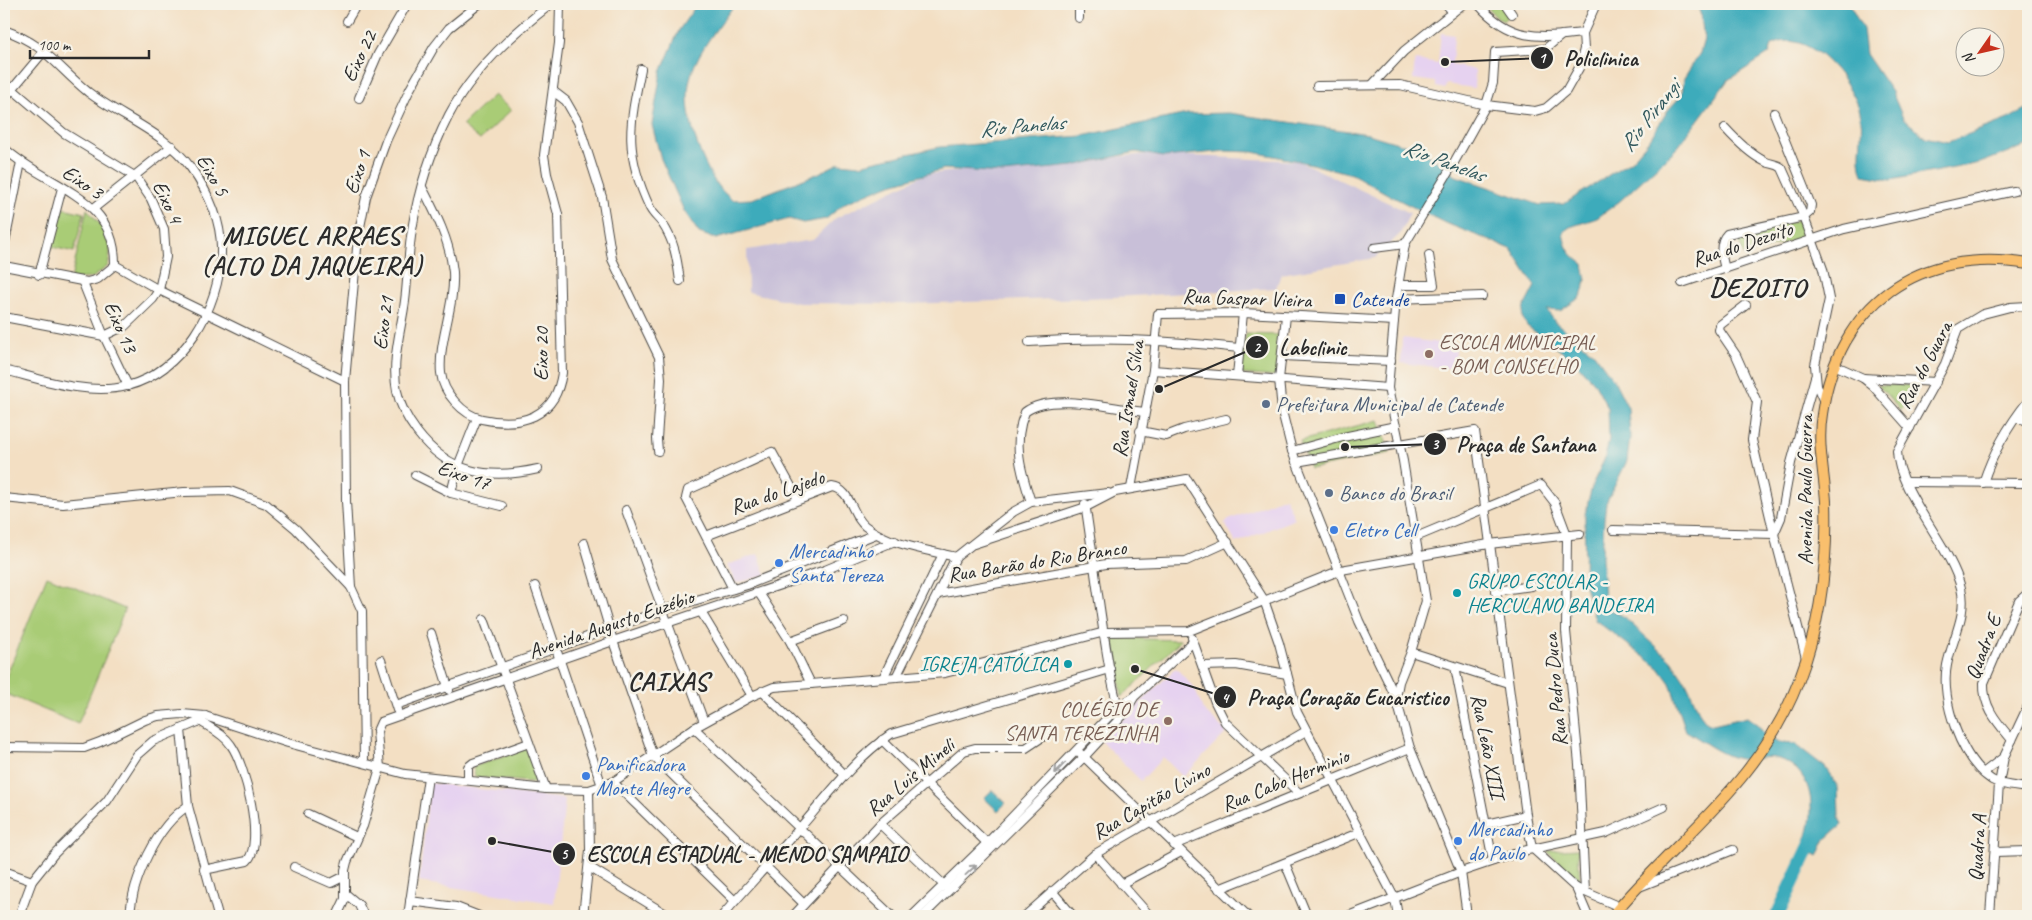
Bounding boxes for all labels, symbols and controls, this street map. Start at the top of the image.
street label: Eixo 22 [336,25,383,86]
scale bar [30,28,149,60]
north arrow [1954,28,2004,78]
text: 100 m [38,36,72,55]
callout: Policlinica [1529,39,1648,76]
text: Policlinica [1564,45,1640,73]
text: 1 [1539,49,1548,68]
text: N [1959,49,1979,67]
water label: Rio Pirangi [1613,71,1690,157]
water label: Rio Panelas [979,108,1069,144]
water label: Rio Panelas [1400,133,1492,190]
street label: Eixo 1 [338,145,377,197]
street label: Eixo 5 [191,149,236,202]
street label: Eixo 3 [57,159,110,206]
street label: Eixo 4 [147,176,190,230]
street label: Rua do Dezoito [1688,215,1797,272]
district label: MIGUEL ARRAES (ALTO DA JAQUEIRA) [201,219,424,282]
district label: DEZOITO [1710,271,1809,304]
street label: Rua Gaspar Vieira [1182,283,1313,313]
place label: Catende [1351,286,1410,312]
marker: Catende [1333,292,1347,306]
street label: Eixo 21 [366,293,400,351]
street label: Eixo 13 [98,297,144,358]
street label: Rua do Guara [1890,315,1959,413]
street label: Eixo 20 [528,325,554,381]
callout: Labclinic [1244,328,1356,365]
place label: ESCOLA MUNICIPAL - BOM CONSELHO [1439,329,1595,379]
text: Labclinic [1279,334,1348,362]
street label: Rua Ismael Silva [1106,337,1150,459]
text: 2 [1254,338,1262,357]
marker: ESCOLA MUNICIPAL - BOM CONSELHO [1423,348,1435,360]
place label: Prefeitura Municipal de Catende [1276,391,1505,417]
marker: Prefeitura Municipal de Catende [1260,398,1272,410]
street label: Avenida Paulo Guerra [1792,413,1818,565]
callout: Praça de Santana [1422,425,1606,462]
text: Praça de Santana [1457,431,1597,459]
text: 3 [1432,435,1440,454]
street label: Eixo 17 [434,454,495,497]
street label: Rua do Lajedo [727,463,829,520]
place label: Banco do Brasil [1339,480,1455,506]
marker: Banco do Brasil [1323,487,1335,499]
place label: Eletro Cell [1344,517,1420,543]
marker: Eletro Cell [1328,524,1340,536]
street label: Rua Barão do Rio Branco [946,534,1130,588]
place label: Mercadinho Santa Tereza [789,538,884,588]
marker: Mercadinho Santa Tereza [773,557,785,569]
place label: GRUPO ESCOLAR - HERCULANO BANDEIRA [1467,568,1654,618]
street label: Avenida Augusto Euzébio [525,583,699,664]
marker: GRUPO ESCOLAR - HERCULANO BANDEIRA [1451,587,1463,599]
street label: Quadra E [1959,608,2008,683]
street label: Rua Pedro Duca [1537,630,1573,747]
place label: IGREJA CATÓLICA [919,651,1058,677]
marker: IGREJA CATÓLICA [1062,658,1074,670]
district label: CAIXAS [628,665,713,698]
callout: Praça Coração Eucaristico [1212,679,1459,716]
text: Praça Coração Eucaristico [1247,684,1451,712]
text: 4 [1222,689,1231,708]
street label: Rua Leão XIII [1465,692,1512,805]
place label: COLÉGIO DE SANTA TEREZINHA [1005,696,1160,746]
marker: COLÉGIO DE SANTA TEREZINHA [1162,715,1174,727]
street label: Rua Luis Mineli [860,730,962,822]
street label: Rua Cabo Herminio [1218,742,1355,817]
place label: Panificadora Monte Alegre [596,751,692,801]
street label: Rua Capitão Livino [1087,756,1216,845]
one-way arrow [1054,761,1066,774]
marker: Panificadora Monte Alegre [580,770,592,782]
street label: Quadra A [1962,812,1992,882]
place label: Mercadinho do Paulo [1468,816,1553,866]
callout: ESCOLA ESTADUAL - MENDO SAMPAIO [552,835,918,872]
marker: Mercadinho do Paulo [1452,835,1464,847]
text: ESCOLA ESTADUAL - MENDO SAMPAIO [587,841,910,869]
text: 5 [561,845,569,864]
one-way arrow [964,864,977,876]

